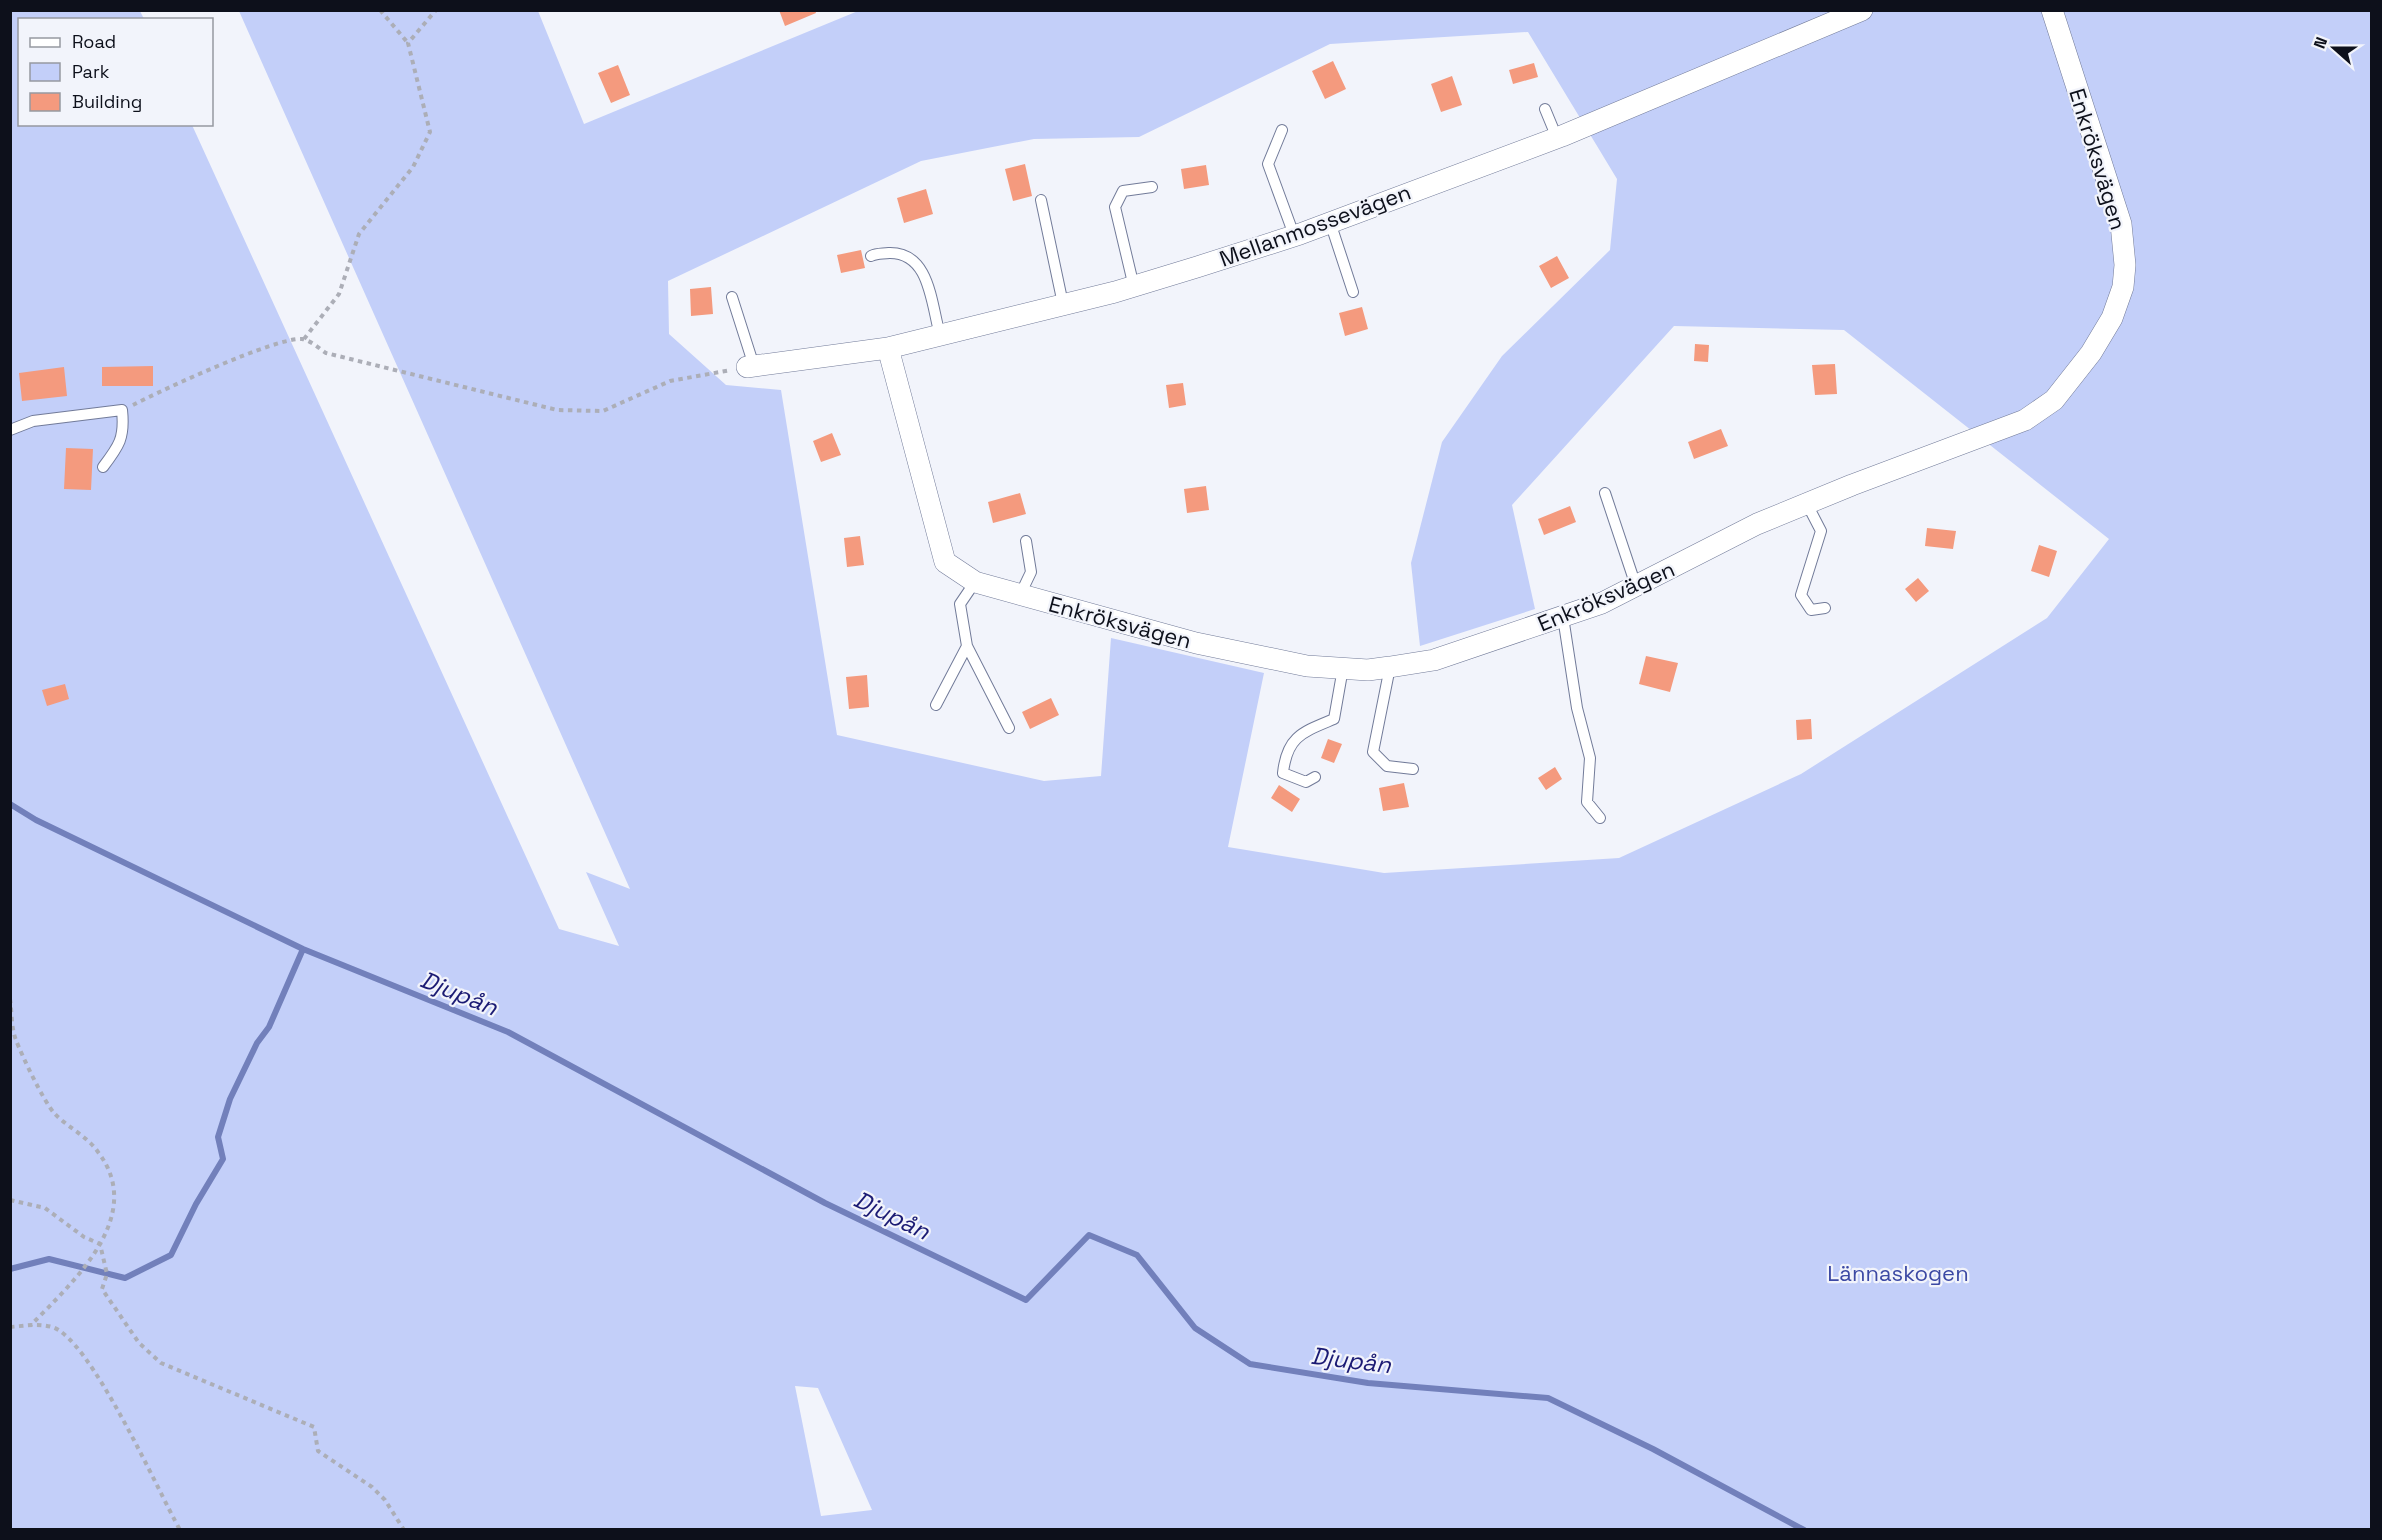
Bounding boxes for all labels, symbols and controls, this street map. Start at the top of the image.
legend [18,18,213,126]
north arrow [2304,18,2364,78]
text: Road [72,30,116,53]
text: N [2309,34,2332,52]
text: Park [72,60,110,83]
street label: Enkröksvägen [2063,85,2133,233]
text: Building [72,90,142,113]
street label: Mellanmossevägen [1215,177,1415,273]
street label: Enkröksvägen [1533,555,1679,637]
street label: Enkröksvägen [1046,590,1194,654]
water label: Djupån [416,964,503,1023]
water label: Djupån [849,1183,936,1247]
park label: Lännaskogen [1827,1259,1969,1287]
water label: Djupån [1309,1340,1394,1380]

